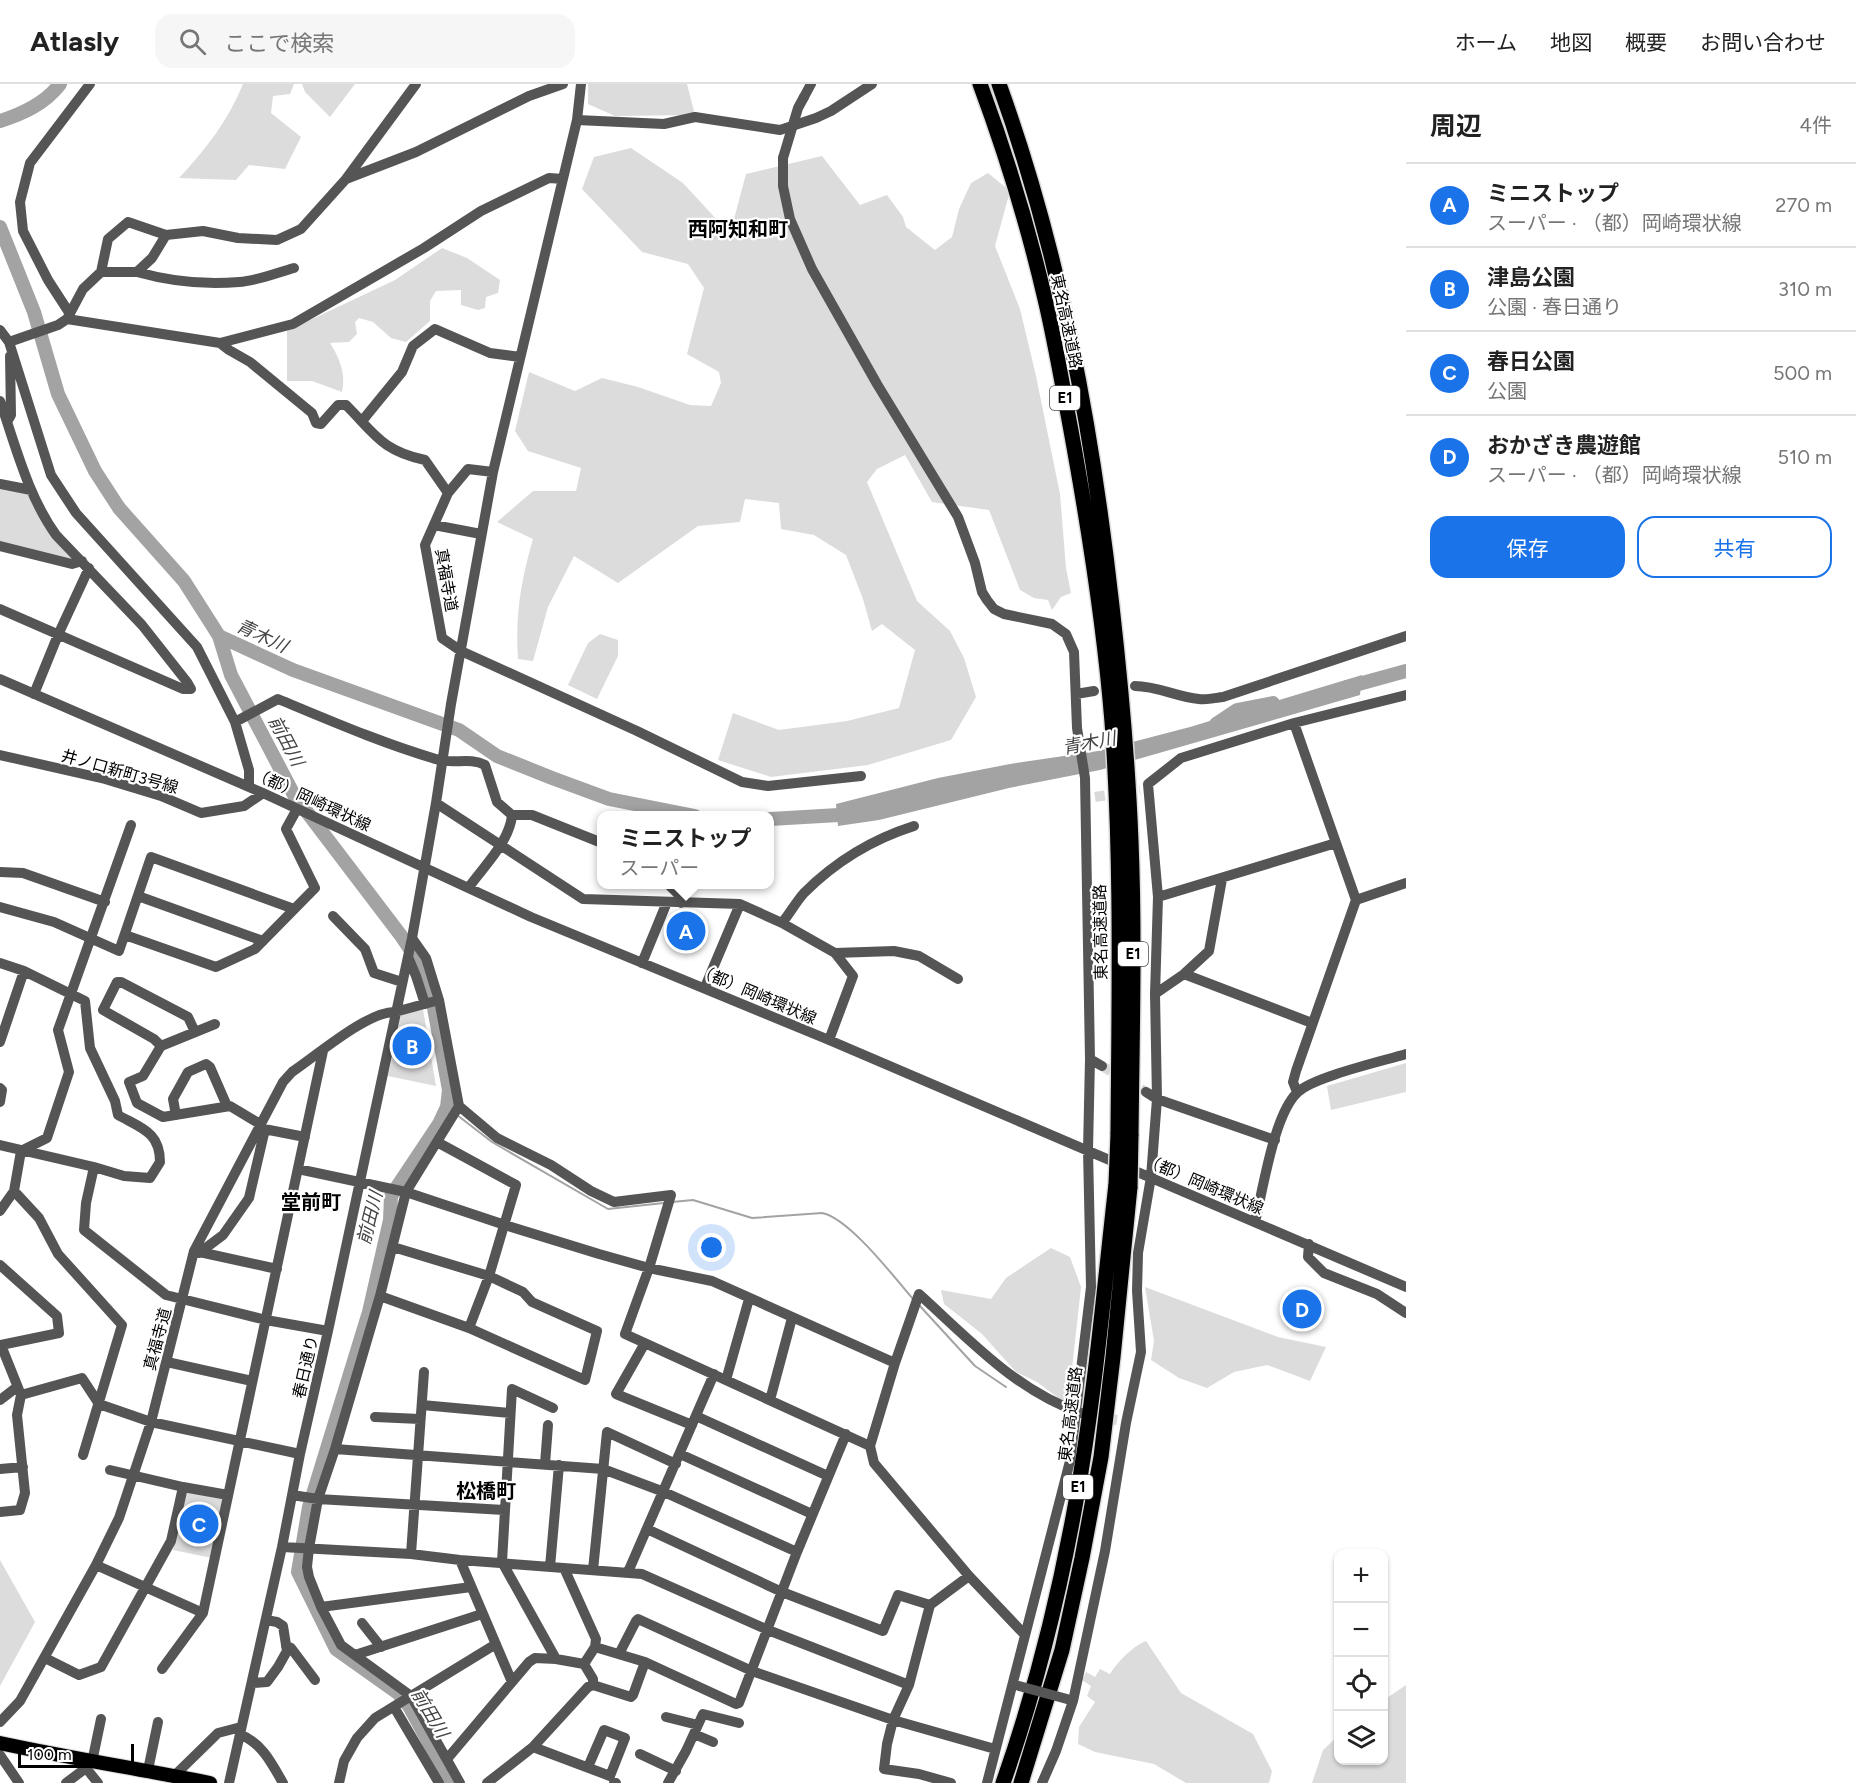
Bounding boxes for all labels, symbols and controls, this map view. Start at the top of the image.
search box [155,14,575,68]
text: Atlasly [30,24,119,58]
icon: search [176,25,209,58]
text: ここで検索 [224,30,334,57]
text: ホーム [1455,30,1517,55]
text: 地図 [1550,30,1592,55]
text: 概要 [1625,30,1667,55]
text: お問い合わせ [1700,30,1826,55]
text: 周辺 [1430,110,1482,142]
text: 4件 [1800,113,1832,137]
text: ミニストップ [1487,180,1619,207]
text: A [1442,193,1457,217]
text: 270 m [1775,193,1832,217]
text: スーパー · （都）岡崎環状線 [1487,211,1742,235]
district label: 西阿知和町 [688,217,788,241]
text: 津島公園 [1487,264,1575,291]
street label: 東名高速道路 [1047,272,1086,370]
text: B [1443,277,1456,301]
text: 310 m [1778,277,1832,301]
text: 公園 · 春日通り [1487,295,1622,319]
text: 春日公園 [1487,348,1575,375]
text: C [1442,361,1457,385]
text: 500 m [1773,361,1832,385]
text: 公園 [1487,379,1527,403]
road number: E1 [1050,386,1080,410]
text: おかざき農遊館 [1487,432,1641,459]
text: D [1443,445,1457,469]
text: 510 m [1777,445,1832,469]
text: スーパー · （都）岡崎環状線 [1487,463,1742,487]
button: 保存 [1430,516,1625,578]
button: 共有 [1637,516,1832,578]
street label: 真福寺道 [432,547,461,613]
water label: 青木川 [233,615,293,658]
water label: 前田川 [264,712,309,772]
water label: 青木川 [1060,727,1120,759]
street label: 井ノ口新町3号線 [59,746,181,797]
street label: （都）岡崎環状線 [250,764,374,835]
popup [597,811,774,889]
text: ミニストップ [619,825,752,852]
text: スーパー [619,856,699,880]
street label: 東名高速道路 [1090,884,1111,980]
pin: A [666,908,706,954]
road number: E1 [1118,942,1148,966]
street label: （都）岡崎環状線 [694,961,819,1028]
pin: B [392,1024,432,1068]
street label: （都）岡崎環状線 [1141,1151,1266,1218]
water label: 前田川 [353,1187,388,1247]
district label: 堂前町 [281,1190,341,1214]
your location [697,1233,726,1262]
pin: D [1282,1286,1322,1332]
street label: 真福寺道 [140,1306,175,1373]
street label: 春日通り [289,1334,322,1400]
street label: 東名高速道路 [1055,1365,1086,1463]
road number: E1 [1063,1475,1093,1499]
district label: 松橋町 [456,1479,516,1503]
pin: C [180,1502,218,1546]
map controls [1334,1549,1388,1765]
button: + [1334,1549,1388,1603]
button: − [1334,1603,1388,1657]
button: locate [1334,1657,1388,1711]
water label: 前田川 [407,1684,454,1744]
button: layers [1334,1711,1388,1765]
scale bar [18,1741,134,1768]
text: 100 m [27,1745,72,1764]

